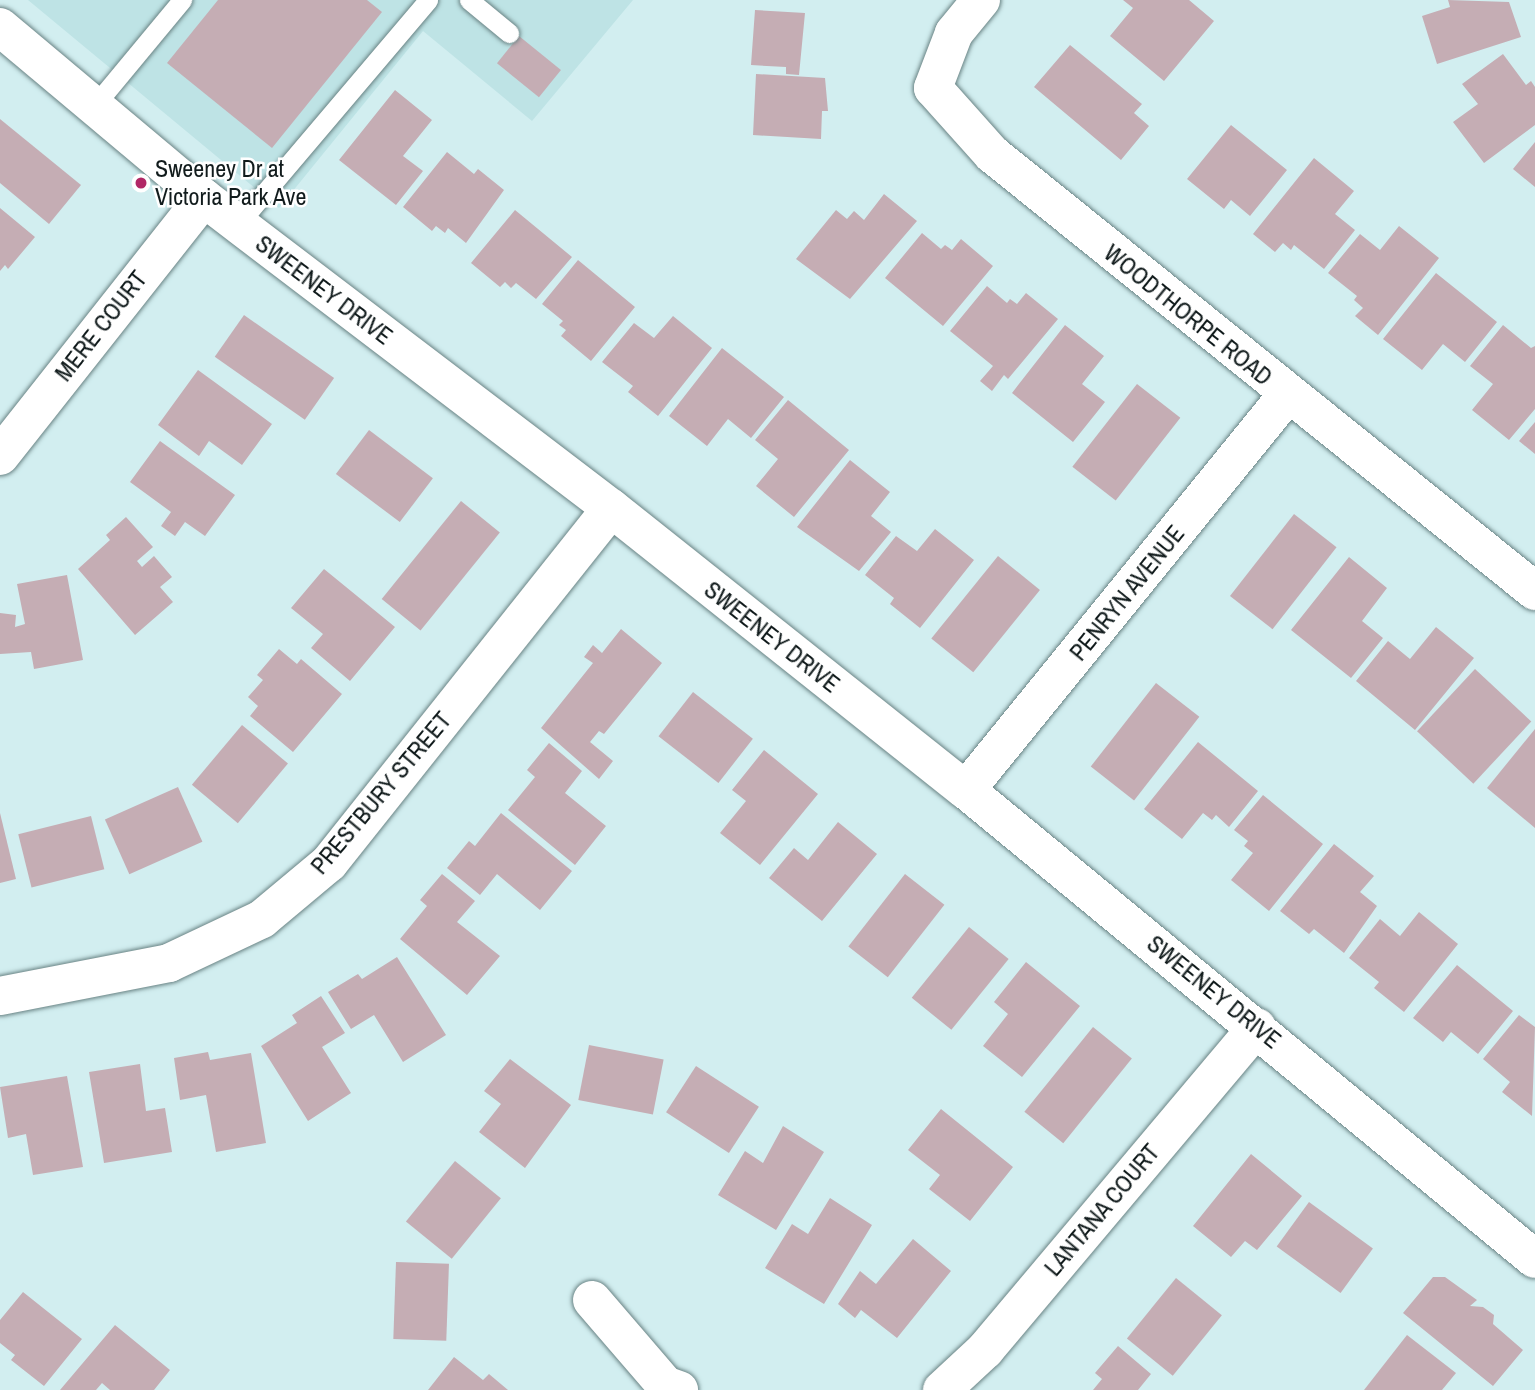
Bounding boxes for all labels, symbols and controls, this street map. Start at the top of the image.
place label: Sweeney Dr at Victoria Park Ave [155,155,307,211]
marker: Sweeney Dr at Victoria Park Ave [133,175,149,191]
street label: SWEENEY DRIVE [250,229,398,351]
street label: WOODTHORPE ROAD [1098,238,1278,392]
street label: MERE COURT [49,265,153,387]
street label: PENRYN AVENUE [1063,519,1191,667]
street label: SWEENEY DRIVE [699,575,845,699]
street label: PRESTBURY STREET [305,706,457,880]
street label: SWEENEY DRIVE [1141,929,1287,1055]
street label: LANTANA COURT [1038,1138,1166,1282]

